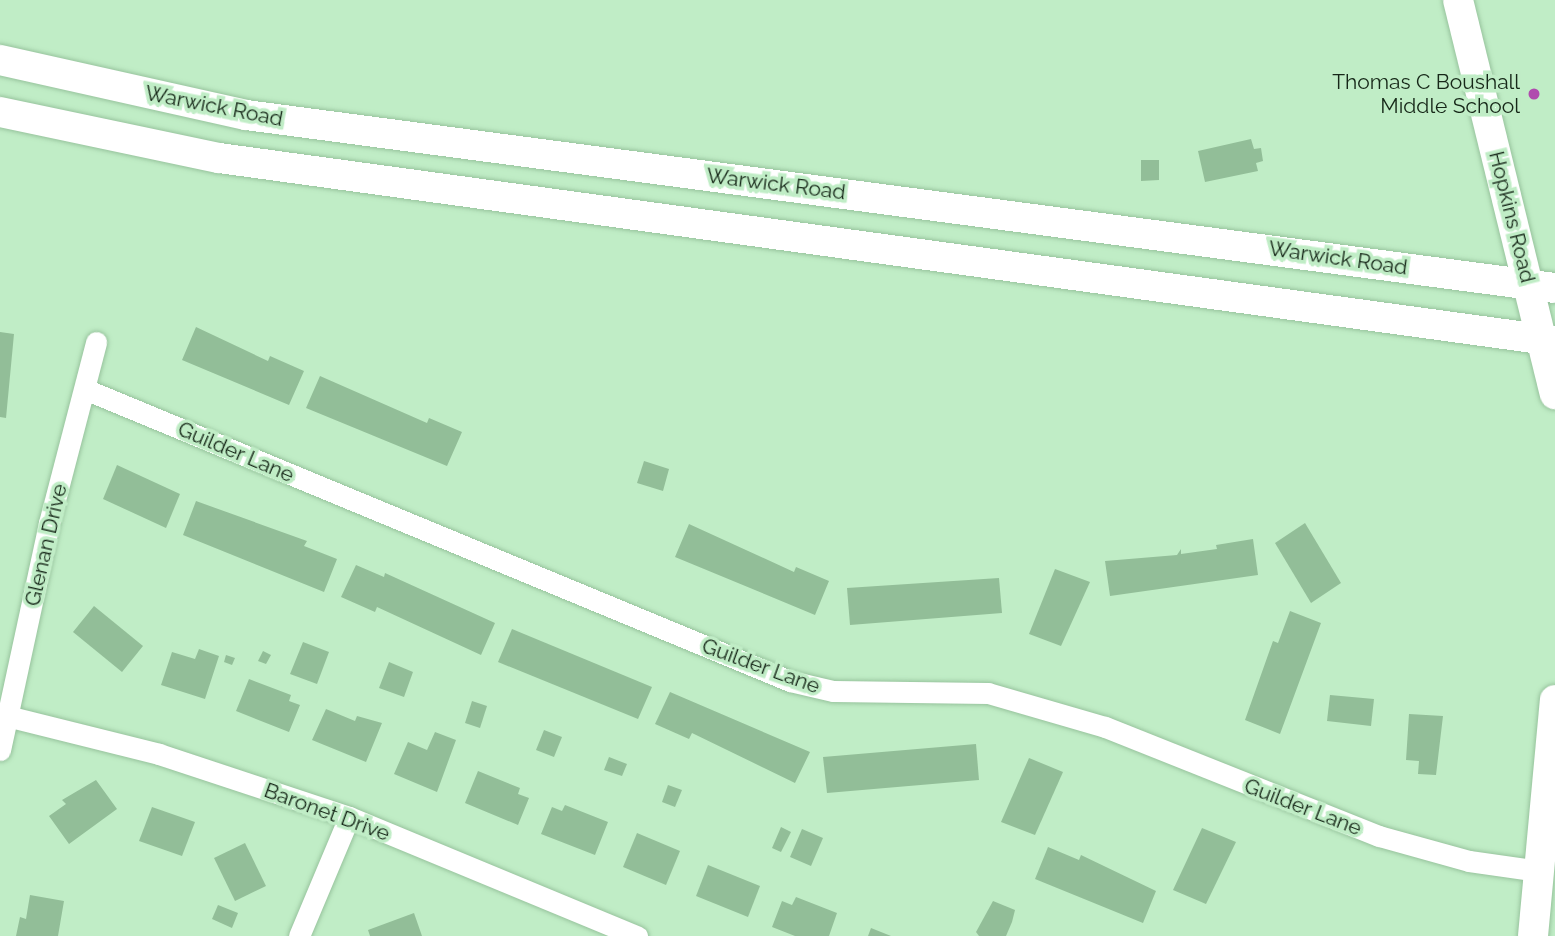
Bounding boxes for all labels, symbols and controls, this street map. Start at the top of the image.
place label: Thomas C Boushall Middle School [1332,69,1520,119]
street label: Warwick Road [143,80,285,132]
marker: Thomas C Boushall Middle School [1526,86,1542,102]
street label: Hopkins Road [1483,149,1541,285]
street label: Warwick Road [705,163,847,205]
street label: Warwick Road [1267,236,1409,280]
street label: Guilder Lane [174,416,298,488]
street label: Glenan Drive [20,482,72,608]
street label: Guilder Lane [698,633,824,699]
street label: Guilder Lane [1241,773,1365,841]
street label: Baronet Drive [261,778,393,846]

